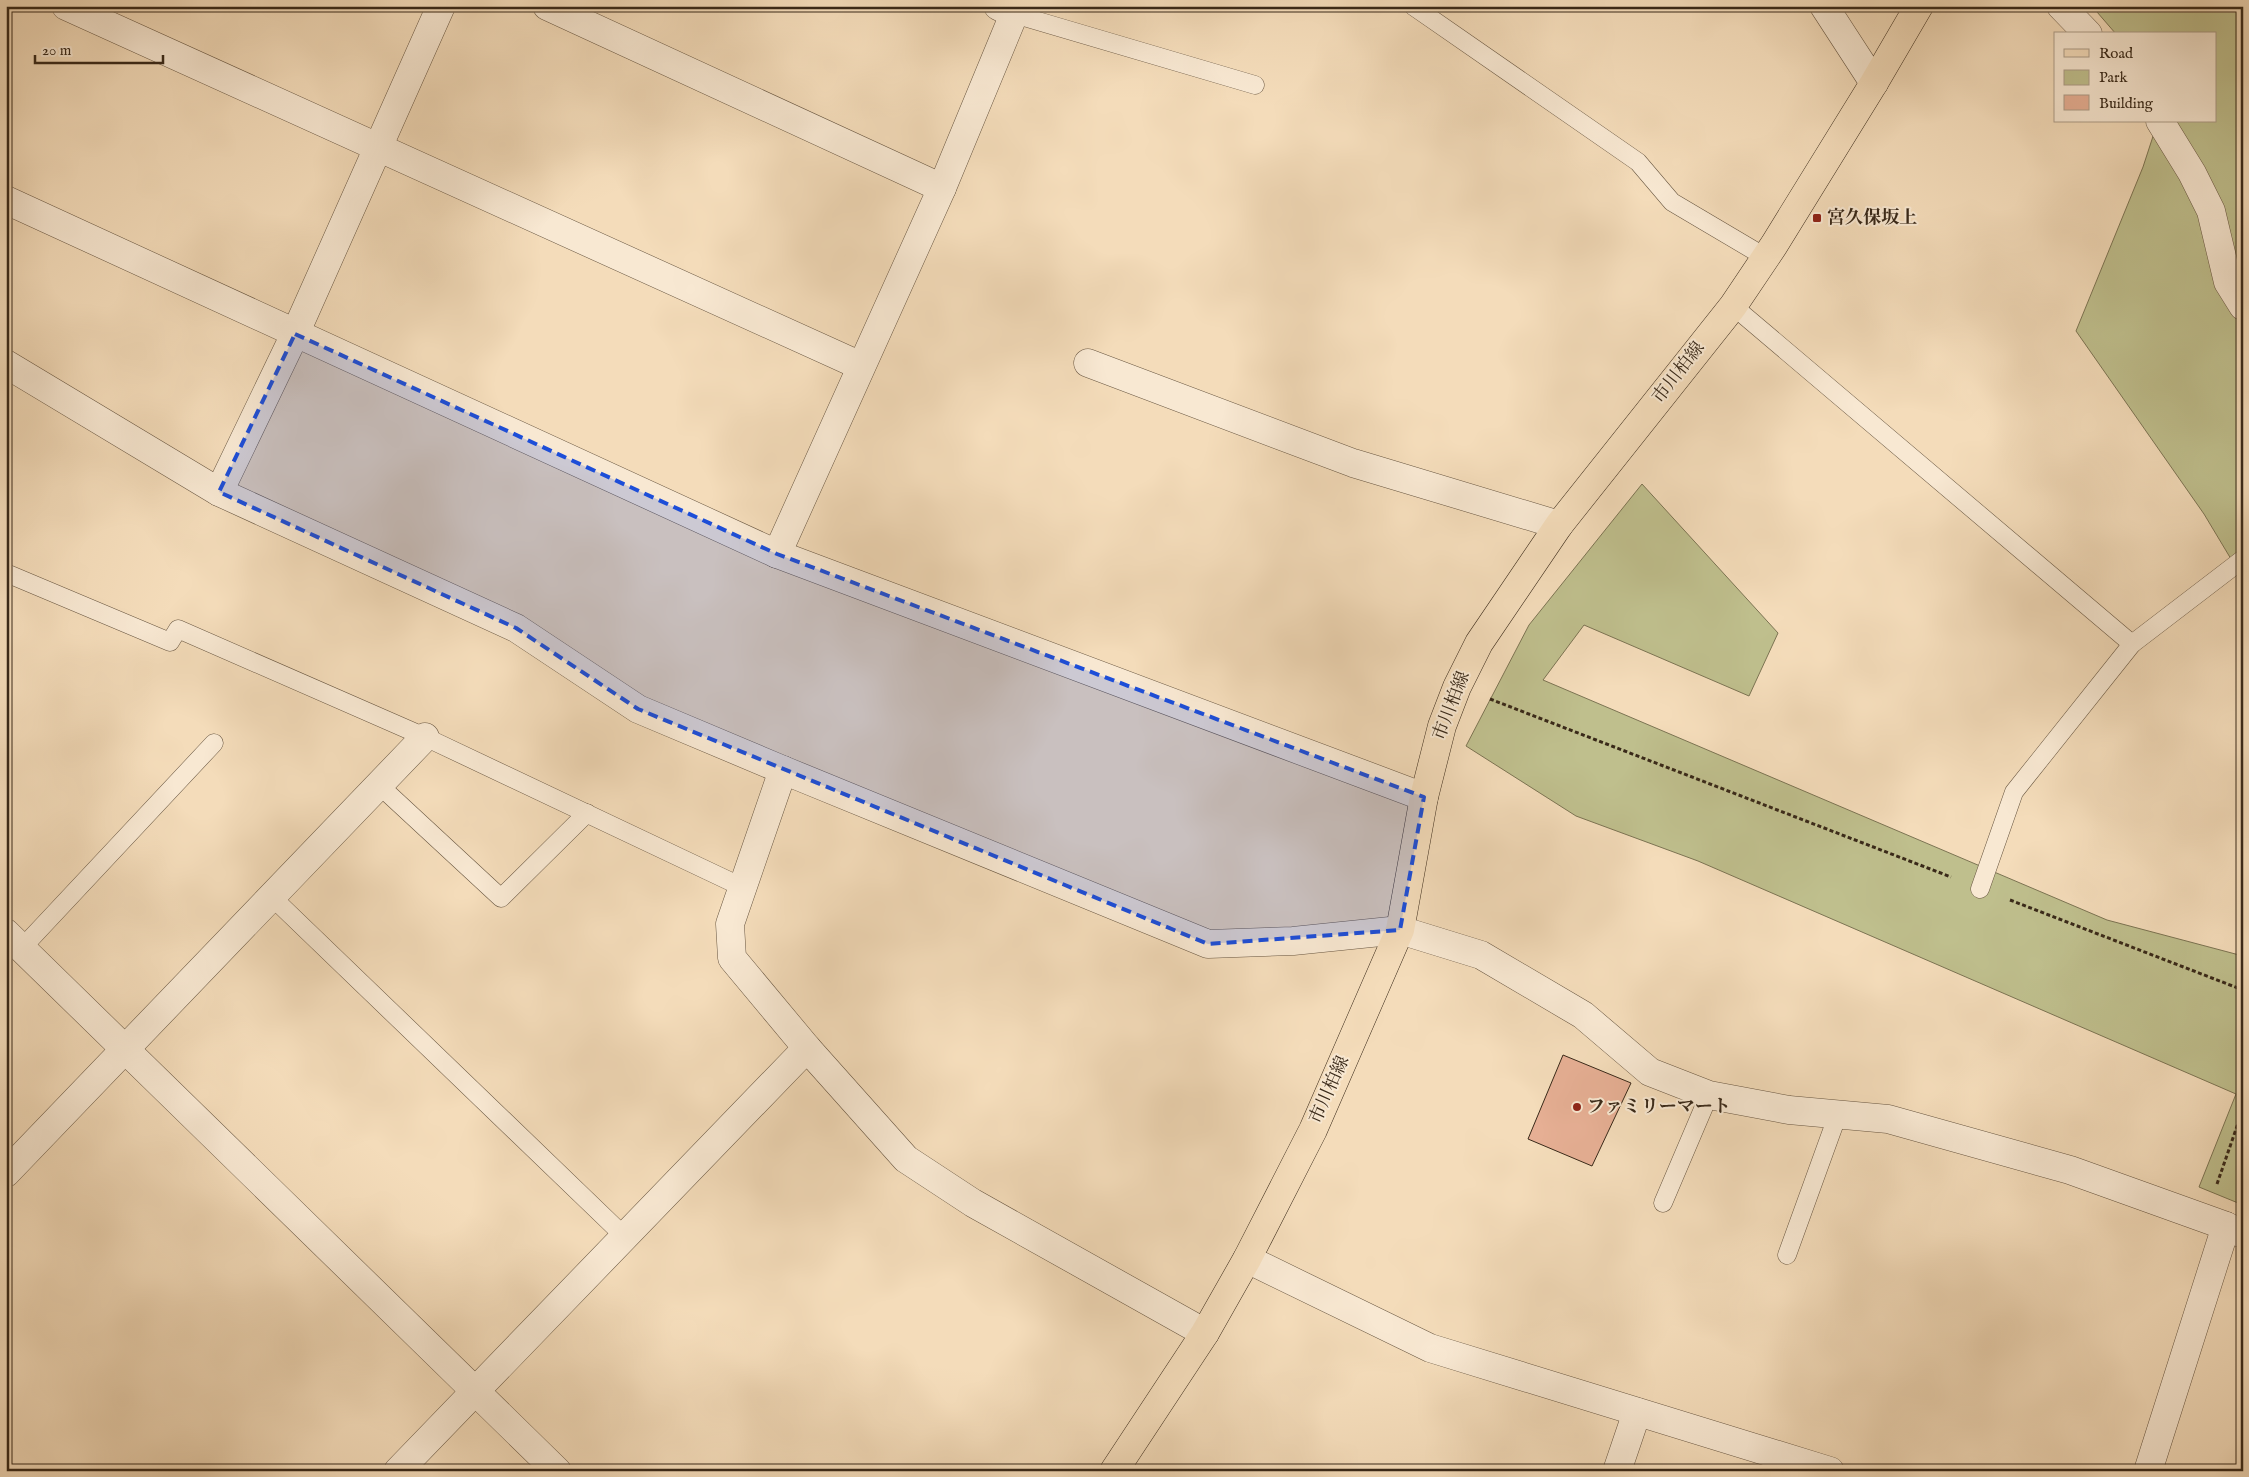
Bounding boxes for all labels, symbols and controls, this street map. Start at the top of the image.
scale bar [35,32,162,64]
legend [2054,32,2216,122]
text: 20 m [42,41,72,60]
text: Road [2099,44,2134,63]
text: Park [2099,68,2129,87]
text: Building [2099,94,2154,113]
place label: 宮久保坂上 [1827,207,1917,230]
marker: 宮久保坂上 [1811,212,1823,224]
street label: 市川柏線 [1648,338,1710,408]
street label: 市川柏線 [1428,668,1476,744]
street label: 市川柏線 [1305,1052,1355,1128]
place label: ファミリーマート [1587,1096,1731,1119]
marker: ファミリーマート [1571,1101,1583,1113]

